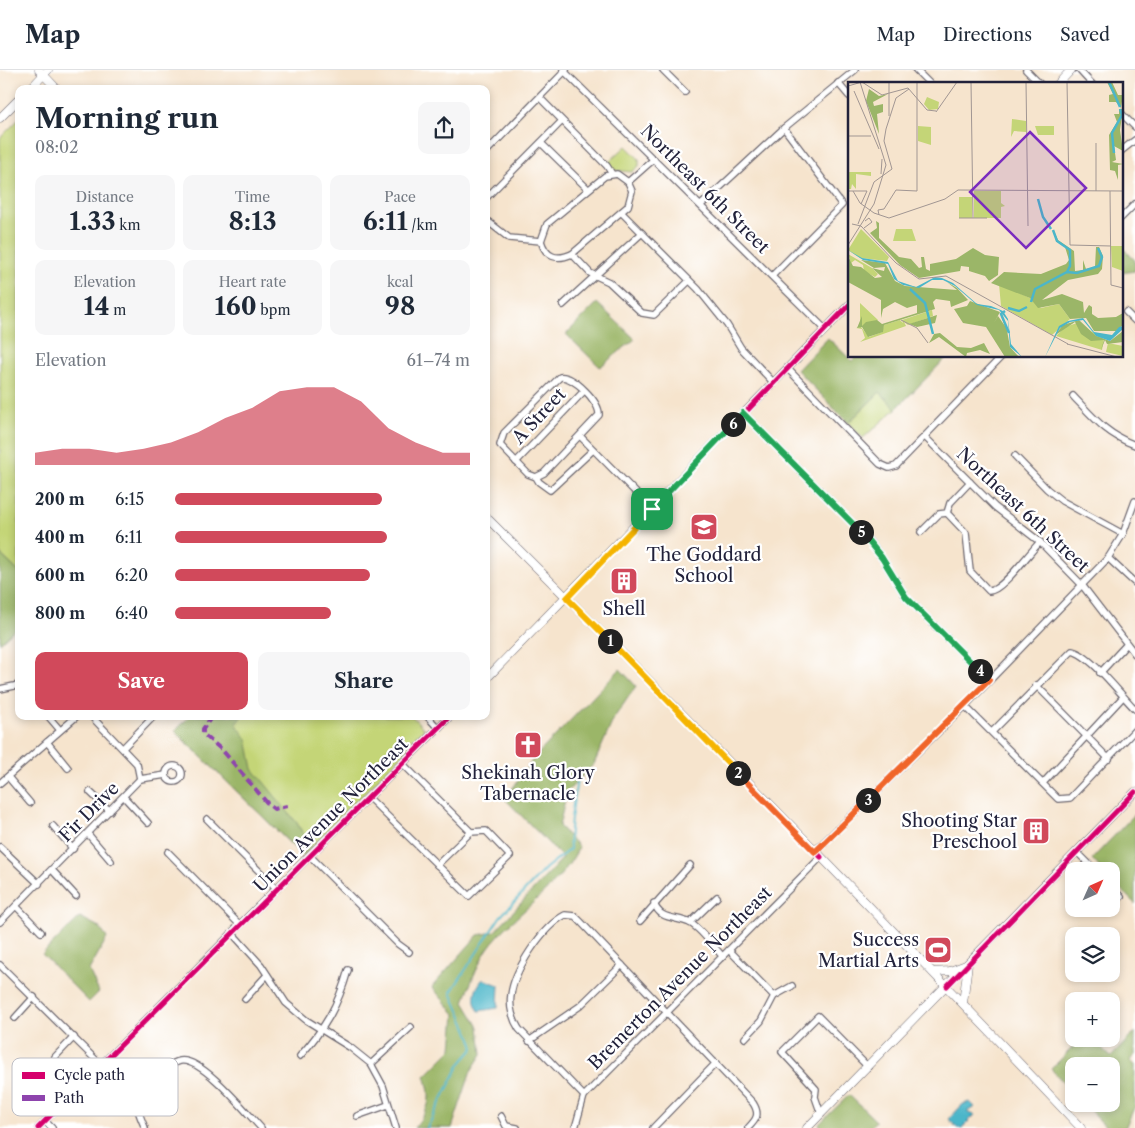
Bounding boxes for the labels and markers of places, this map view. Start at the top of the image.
pin: 6 [720,412,746,436]
pin [631,488,673,530]
school or university icon: The Goddard School [689,512,719,542]
pin: 5 [848,520,874,544]
place label: The Goddard School [647,544,761,587]
building icon: Shell [609,566,639,596]
place label: Shell [603,598,645,620]
pin: 1 [598,628,622,654]
pin: 4 [968,658,992,684]
church icon: Shekinah Glory Tabernacle [513,730,543,760]
pin: 2 [726,760,750,786]
place label: Shekinah Glory Tabernacle [461,762,596,805]
pin: 3 [856,788,880,812]
place label: Shooting Star Preschool [901,810,1017,853]
building icon: Shooting Star Preschool [1021,816,1051,846]
place label: Success Martial Arts [818,929,919,972]
sports icon: Success Martial Arts [923,935,953,965]

